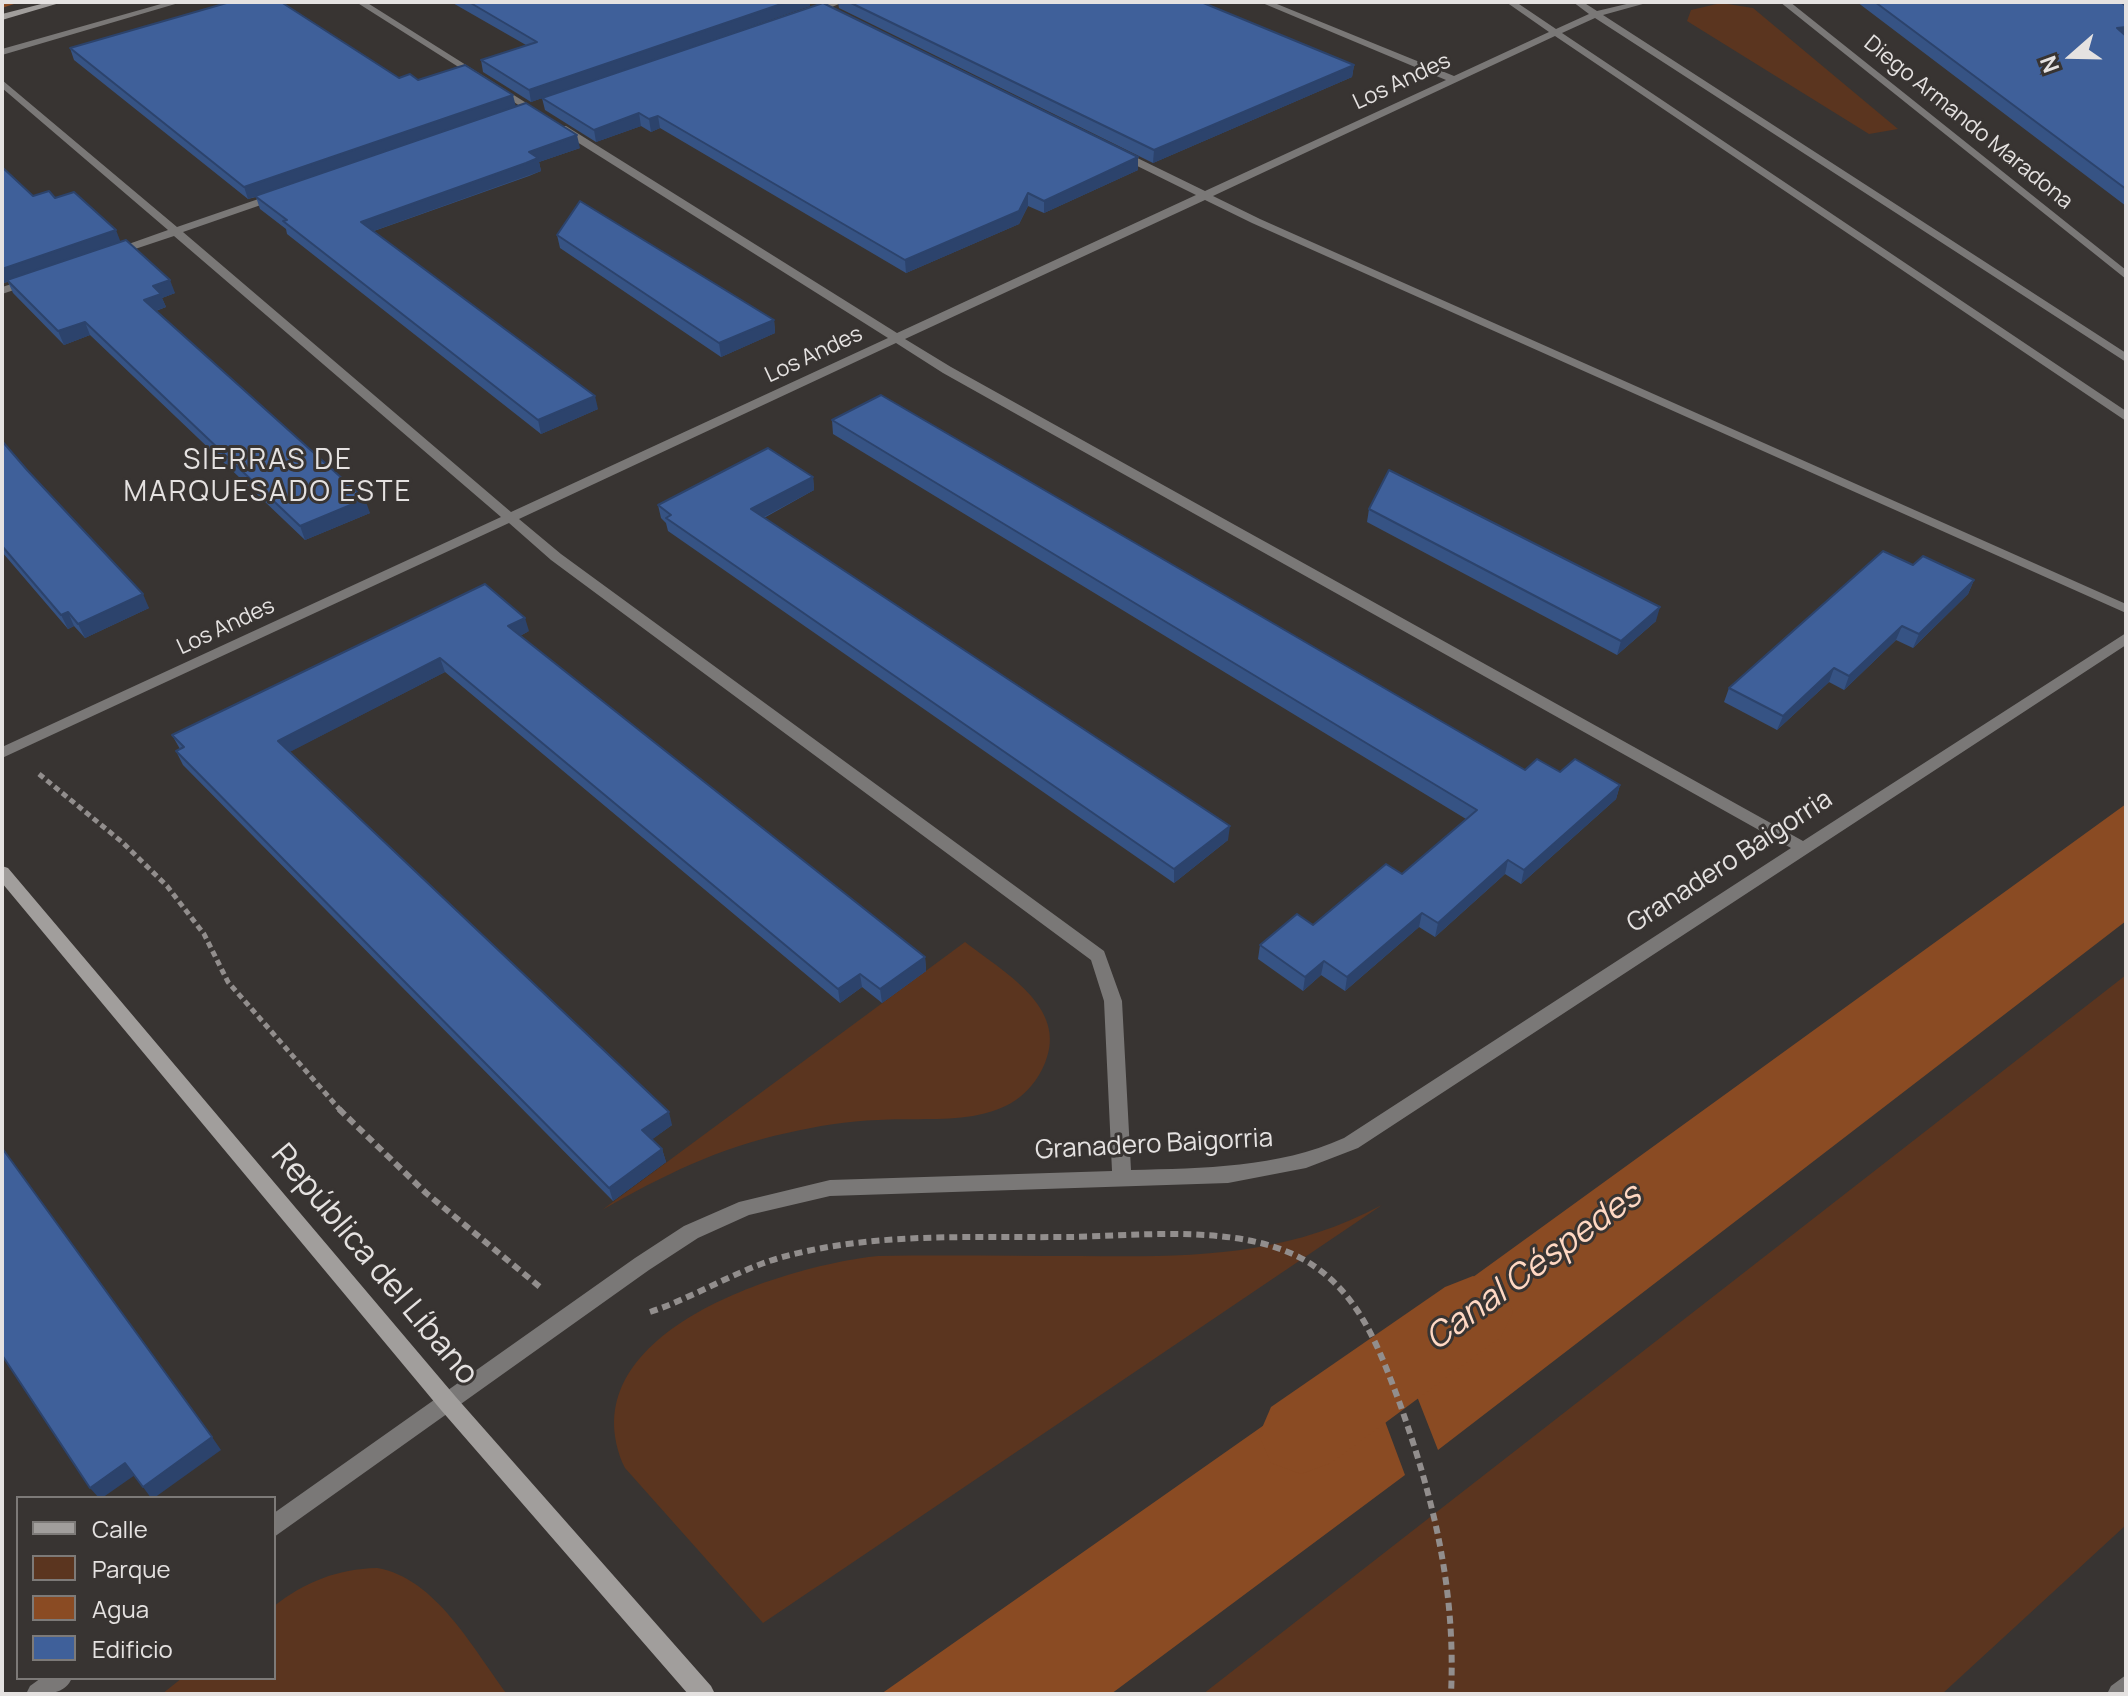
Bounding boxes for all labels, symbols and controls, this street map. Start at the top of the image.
north arrow [2032,16,2112,96]
street label: Diego Armando Maradona [1858,31,2078,215]
street label: Los Andes [1349,48,1455,116]
text: N [2033,52,2066,77]
street label: Los Andes [761,321,867,389]
district label: SIERRAS DE MARQUESADO ESTE [124,444,412,510]
street label: Los Andes [173,593,279,661]
street label: Granadero Baigorria [1622,784,1838,940]
street label: Granadero Baigorria [1034,1123,1274,1167]
street label: República del Líbano [262,1137,486,1393]
water label: Canal Céspedes [1418,1176,1650,1360]
legend [16,1496,276,1680]
text: Calle [92,1512,148,1545]
text: Parque [92,1552,170,1585]
text: Agua [92,1592,149,1625]
text: Edificio [92,1632,173,1665]

